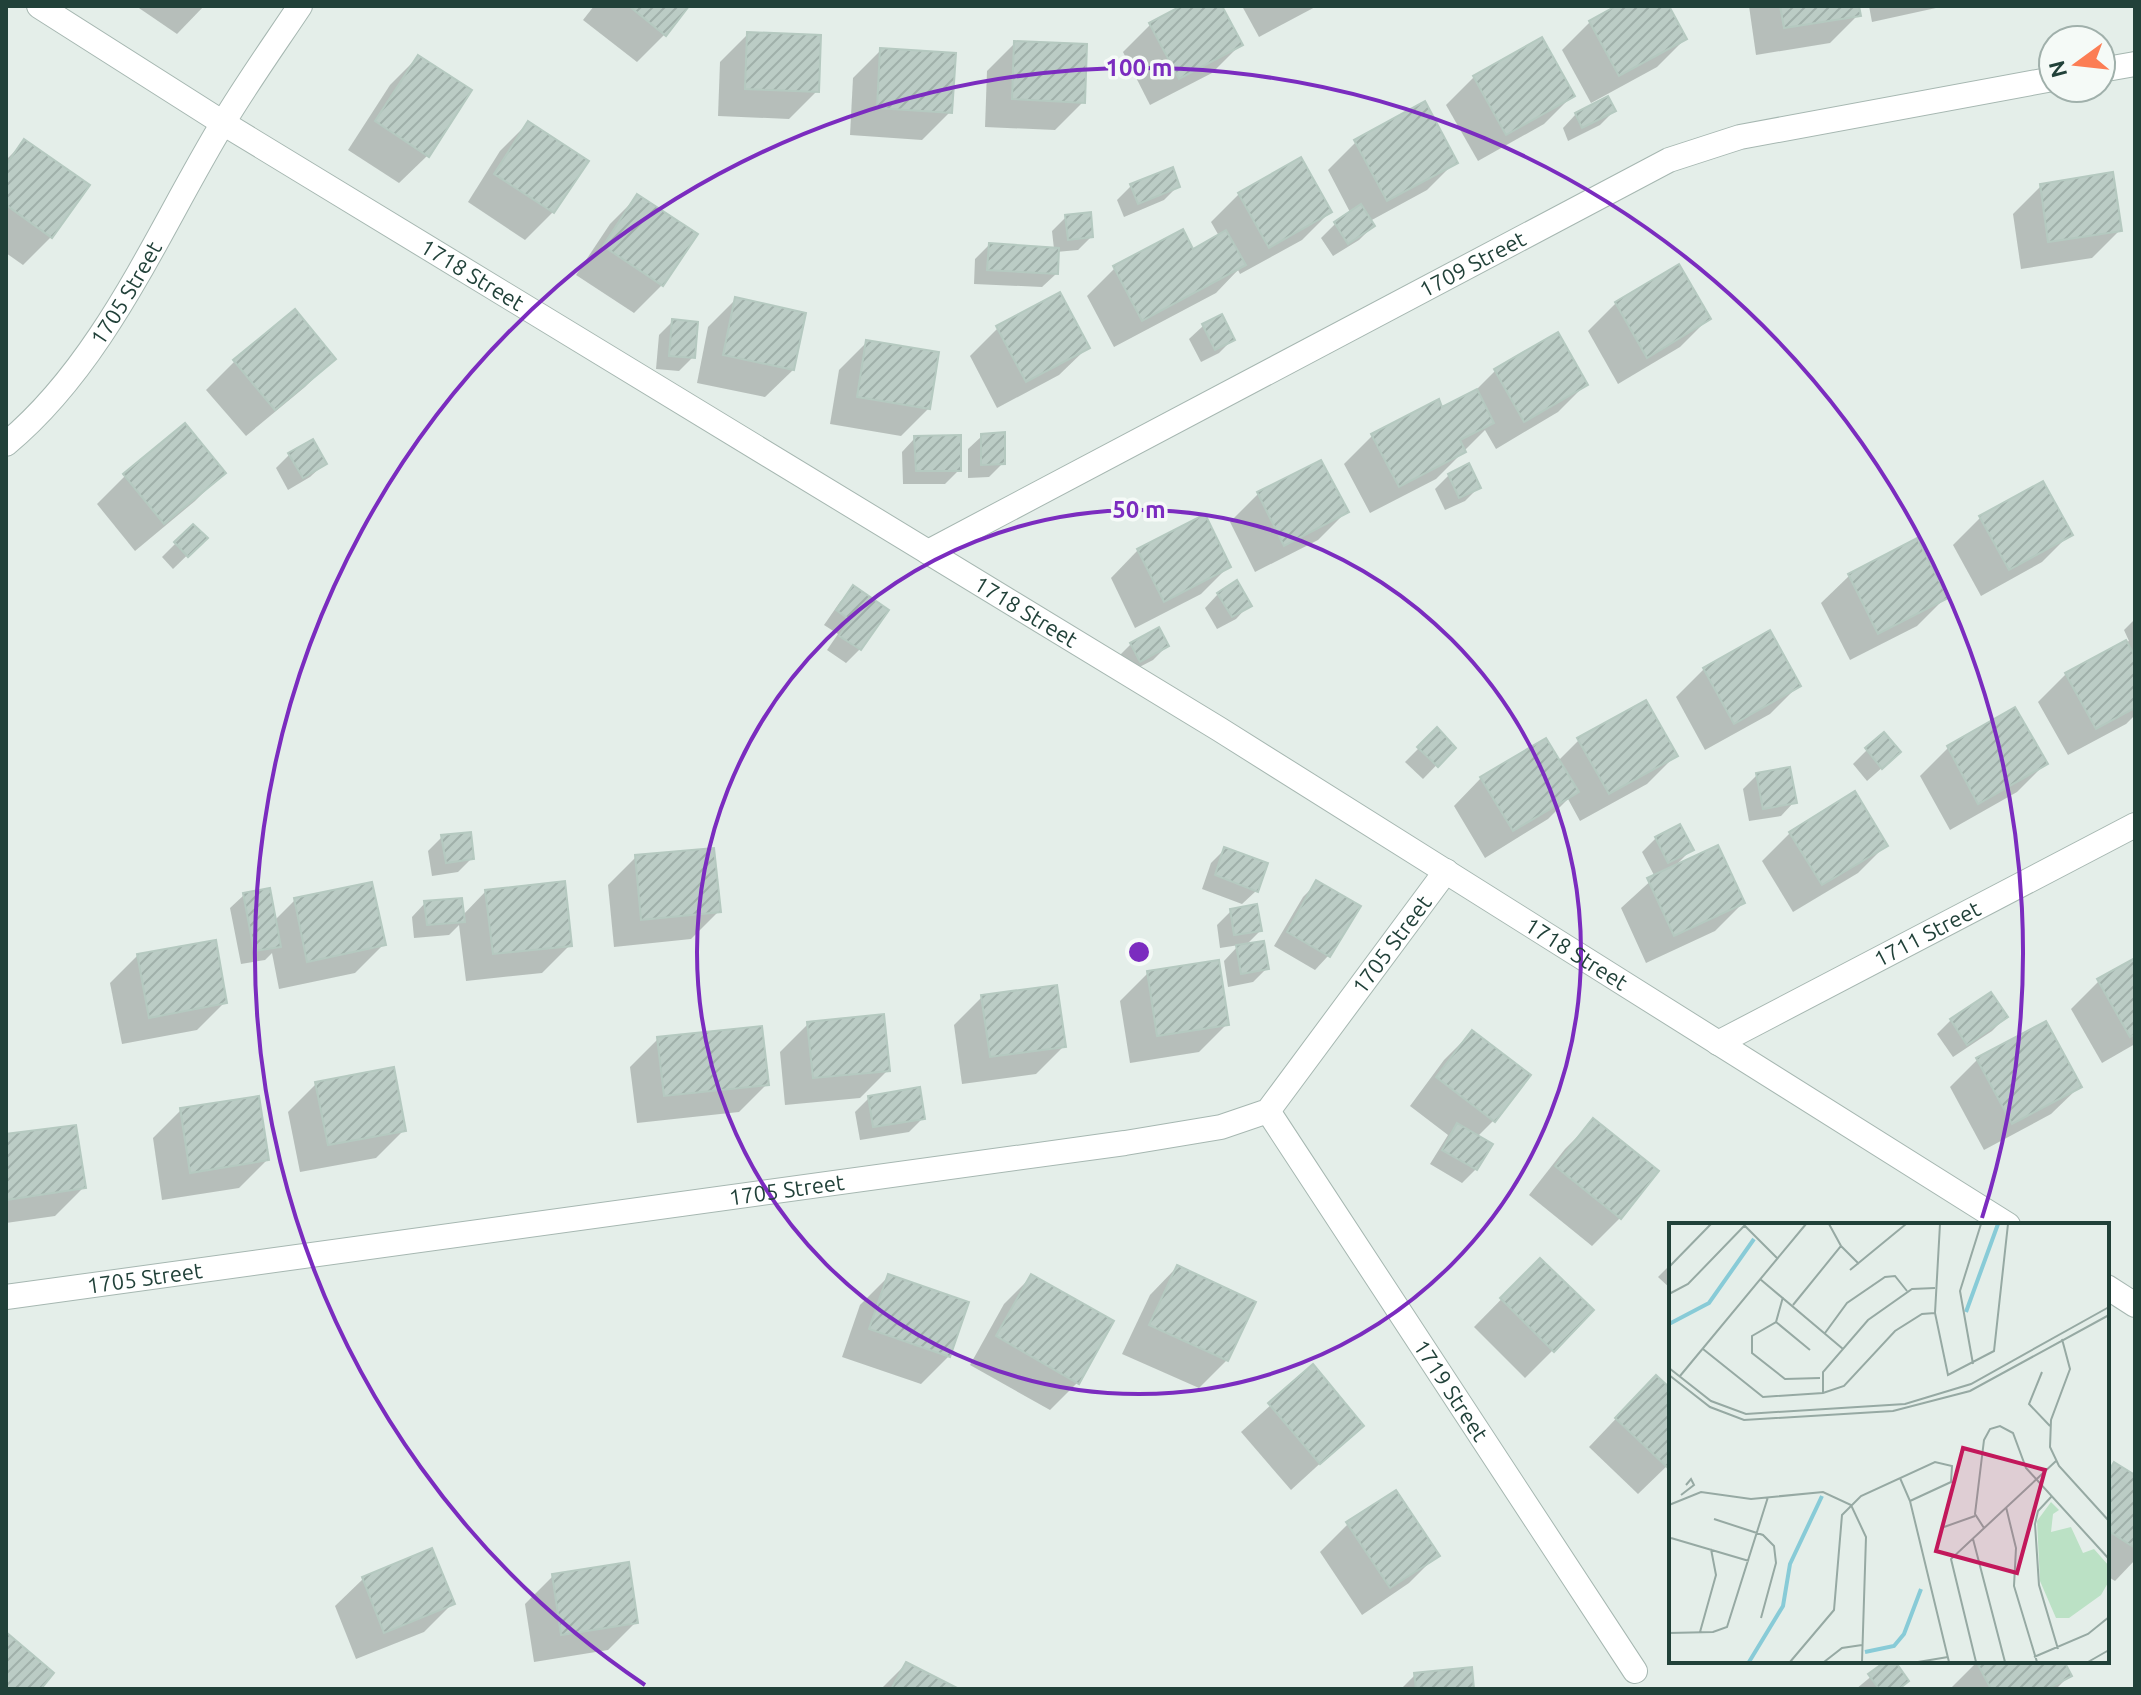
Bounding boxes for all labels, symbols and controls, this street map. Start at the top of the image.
north arrow [2037,24,2117,104]
text: 100 m [1106,54,1172,81]
text: N [2043,58,2071,80]
street label: 1709 Street [1415,225,1530,302]
street label: 1718 Street [417,233,529,315]
street label: 1705 Street [85,236,166,349]
text: 50 m [1112,496,1166,523]
street label: 1718 Street [970,570,1083,652]
street label: 1705 Street [1347,890,1436,998]
street label: 1711 Street [1870,895,1985,971]
street label: 1718 Street [1521,912,1633,995]
centre of rings [1125,938,1153,966]
street label: 1705 Street [727,1169,846,1209]
inset map [1669,1223,2109,1663]
street label: 1705 Street [85,1257,204,1298]
street label: 1719 Street [1409,1335,1494,1446]

